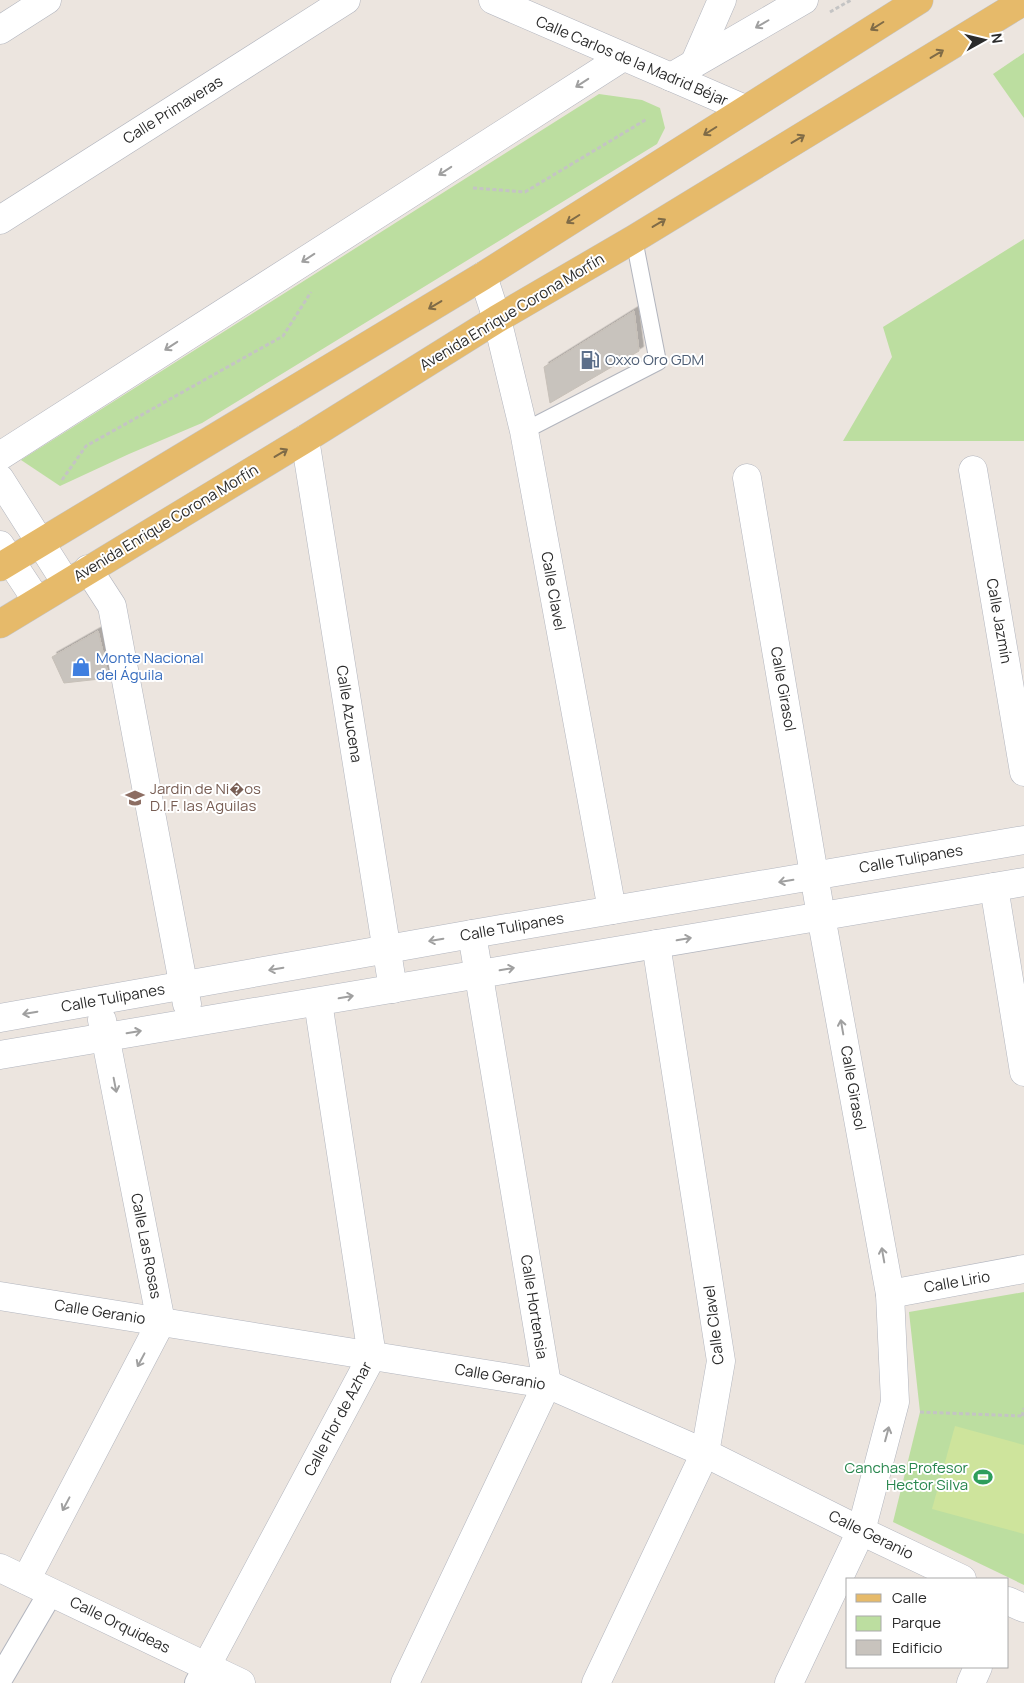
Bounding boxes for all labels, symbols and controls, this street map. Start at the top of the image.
street label: Calle Carlos de la Madrid Béjar [533,10,732,111]
north arrow [959,15,1009,65]
one-way arrow [755,20,770,29]
one-way arrow [871,21,885,31]
text: N [987,32,1007,44]
one-way arrow [929,49,943,59]
street label: Calle Primaveras [119,70,227,149]
one-way arrow [575,78,589,88]
one-way arrow [704,127,718,137]
one-way arrow [790,133,804,143]
one-way arrow [438,166,452,176]
one-way arrow [567,214,581,224]
one-way arrow [652,218,666,228]
street label: Avenida Enrique Corona Morfín [415,248,608,375]
one-way arrow [301,253,315,263]
one-way arrow [429,300,443,310]
one-way arrow [164,341,178,351]
fuel station icon: Oxxo Oro GDM [579,349,601,371]
place label: Oxxo Oro GDM [605,349,704,370]
one-way arrow [274,448,288,458]
street label: Avenida Enrique Corona Morfín [69,459,262,586]
street label: Calle Clavel [536,550,571,632]
street label: Calle Jazmín [982,577,1017,665]
street label: Calle Girasol [766,645,801,733]
place label: Monte Nacional del Águila [96,647,204,685]
shop icon: Monte Nacional del Águila [70,656,92,678]
street label: Calle Azucena [331,664,368,764]
place label: Jardin de Ni�os D.I.F. las Aguilas [150,778,261,816]
school or university icon: Jardin de Ni�os D.I.F. las Aguilas [124,787,146,809]
street label: Calle Tulipanes [858,839,964,878]
one-way arrow [779,876,795,886]
street label: Calle Tulipanes [459,907,565,946]
one-way arrow [676,934,692,944]
one-way arrow [429,936,445,946]
one-way arrow [498,964,514,974]
one-way arrow [269,965,285,975]
street label: Calle Tulipanes [60,978,166,1017]
one-way arrow [338,991,354,1001]
one-way arrow [23,1009,39,1019]
one-way arrow [836,1019,846,1035]
one-way arrow [126,1027,142,1037]
street label: Calle Girasol [836,1044,871,1132]
one-way arrow [110,1077,120,1093]
street label: Calle Las Rosas [126,1191,167,1301]
one-way arrow [878,1248,888,1264]
street label: Calle Hortensia [516,1253,553,1361]
street label: Calle Lirio [922,1265,992,1298]
street label: Calle Clavel [698,1284,729,1366]
street label: Calle Geranio [53,1294,147,1329]
one-way arrow [136,1353,146,1368]
street label: Calle Flor de Azhar [298,1357,377,1480]
street label: Calle Geranio [453,1358,547,1395]
one-way arrow [883,1426,892,1442]
place label: Canchas Profesor Hector Silva [845,1457,969,1495]
sports icon: Canchas Profesor Hector Silva [972,1466,994,1488]
one-way arrow [61,1497,71,1512]
street label: Calle Geranio [825,1505,917,1564]
legend [846,1578,1009,1668]
text: Calle [892,1587,927,1608]
street label: Calle Orquideas [67,1591,174,1658]
text: Parque [892,1612,941,1633]
text: Edificio [892,1637,943,1658]

